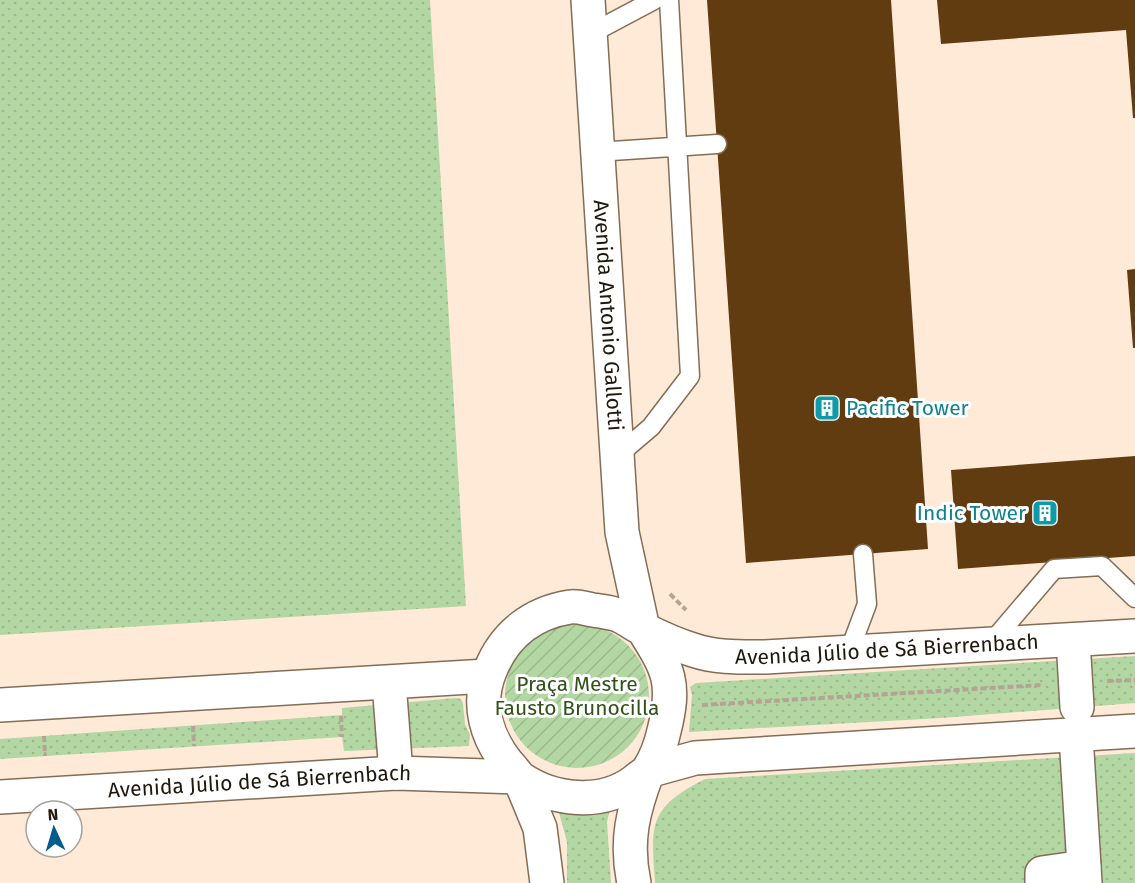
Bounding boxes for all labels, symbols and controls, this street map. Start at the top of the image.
street label: Avenida Antonio Gallotti [588,199,629,432]
building icon: Pacific Tower [812,393,842,423]
place label: Pacific Tower [846,395,969,421]
building icon: Indic Tower [1030,498,1060,528]
place label: Indic Tower [917,500,1026,526]
street label: Avenida Júlio de Sá Bierrenbach [735,628,1039,670]
park label: Praça Mestre Fausto Brunocilla [495,671,659,721]
street label: Avenida Júlio de Sá Bierrenbach [107,760,412,803]
north arrow [24,799,84,859]
text: N [47,805,59,824]

